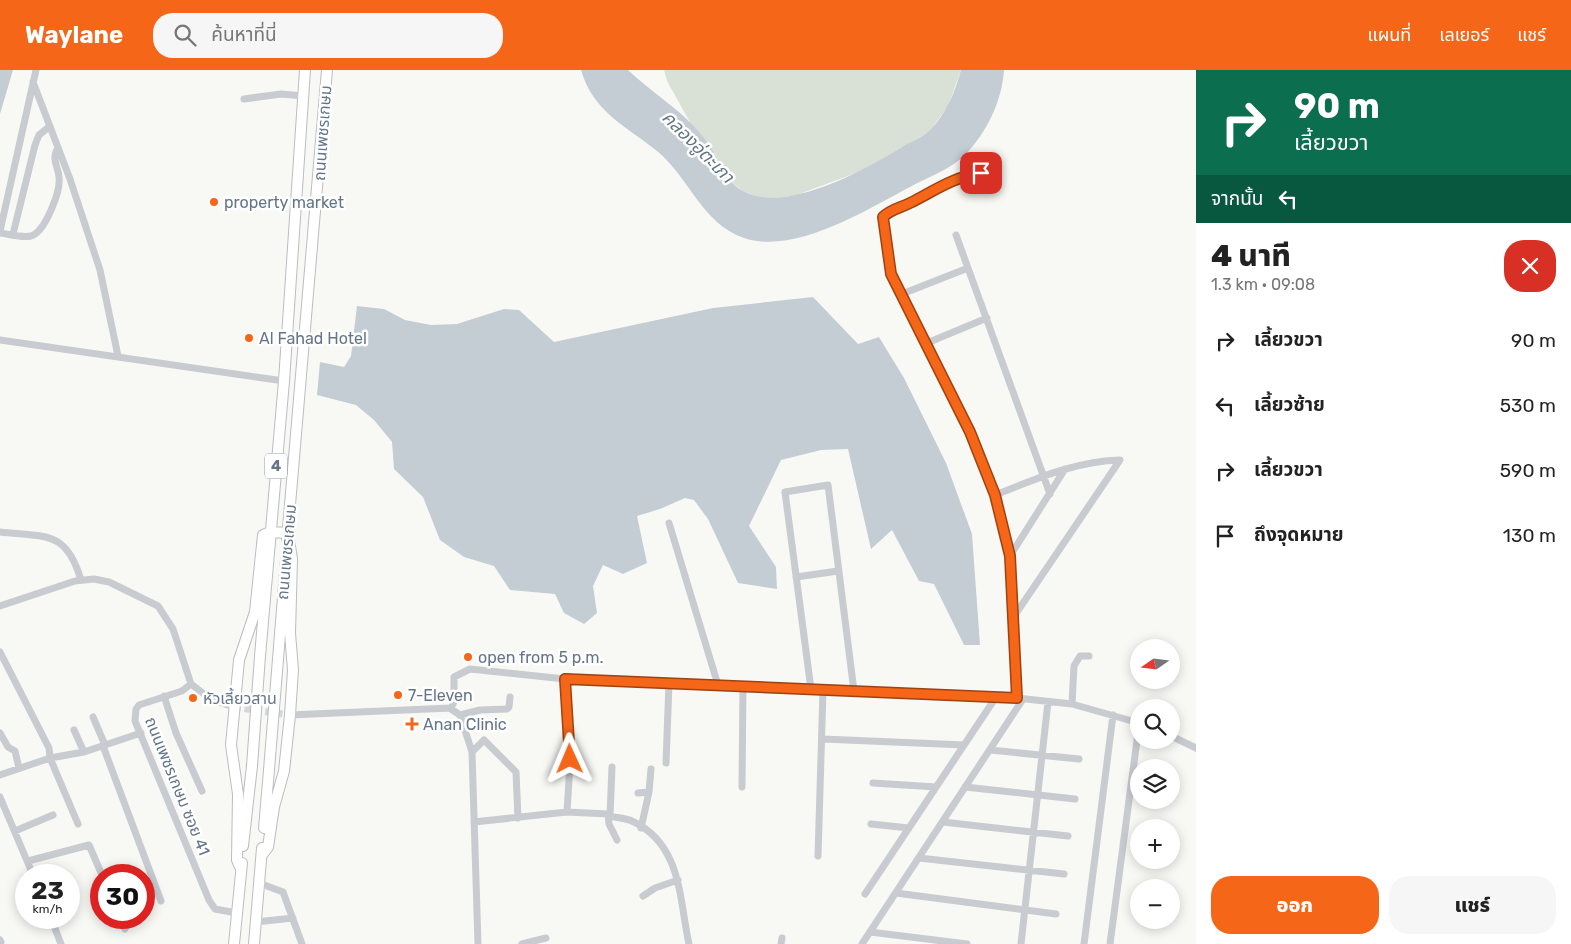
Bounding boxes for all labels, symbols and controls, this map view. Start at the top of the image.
search box [153,13,503,58]
text: Waylane [25,21,123,49]
icon: search [171,21,199,49]
text: ค้นหาที่นี่ [211,23,277,46]
text: แผนที่ [1367,24,1411,46]
text: เลเยอร์ [1439,24,1489,46]
text: แชร์ [1517,24,1546,46]
street label: ถนนเพชรเกษม [310,85,335,181]
text: 90 m [1294,85,1380,127]
icon: right [1211,90,1276,155]
water label: คลองอู่ตะเภา [657,106,739,188]
text: เลี้ยวขวา [1294,129,1369,156]
pin [960,152,1002,194]
icon: arrive [967,159,995,187]
icon: left [1274,185,1302,213]
text: จากนั้น [1211,187,1264,210]
place label: property market [224,193,344,212]
marker: property market [208,196,220,208]
text: 4 นาที [1211,238,1291,274]
button: close [1504,240,1556,292]
text: 1.3 km · 09:08 [1211,275,1315,294]
icon: right [1211,327,1239,355]
text: เลี้ยวขวา [1254,328,1323,351]
place label: Al Fahad Hotel [259,329,367,348]
text: 90 m [1511,329,1556,352]
marker: Al Fahad Hotel [243,332,255,344]
icon: left [1211,392,1239,420]
text: เลี้ยวซ้าย [1254,393,1325,416]
text: 530 m [1500,394,1556,417]
road number: 4 [265,454,287,478]
icon: right [1211,457,1239,485]
text: เลี้ยวขวา [1254,458,1323,481]
text: 590 m [1500,459,1556,482]
street label: ถนนเพชรเกษม [273,504,300,601]
icon: arrive [1211,522,1239,550]
text: ถึงจุดหมาย [1254,523,1344,546]
text: 130 m [1503,524,1556,547]
north arrow [1130,639,1180,689]
map controls [1130,639,1180,929]
place label: open from 5 p.m. [478,648,604,667]
marker: open from 5 p.m. [462,651,474,663]
place label: 7-Eleven [408,686,473,705]
place label: หัวเลี้ยวสาน [203,687,277,708]
marker: 7-Eleven [392,689,404,701]
marker: หัวเลี้ยวสาน [187,692,199,704]
button: search [1130,699,1180,749]
street label: ถนนเพชรเกษม ซอย 41 [141,714,214,858]
place label: Anan Clinic [423,715,507,734]
marker: Anan Clinic [405,717,419,731]
position arrow [543,732,595,784]
button: layers [1130,759,1180,809]
button: + [1130,819,1180,869]
speed limit sign: 30 [90,864,155,929]
text: 23 [31,876,64,905]
button: ออก [1211,876,1379,934]
button: แชร์ [1389,876,1556,934]
button: − [1130,879,1180,929]
text: km/h [33,902,62,916]

